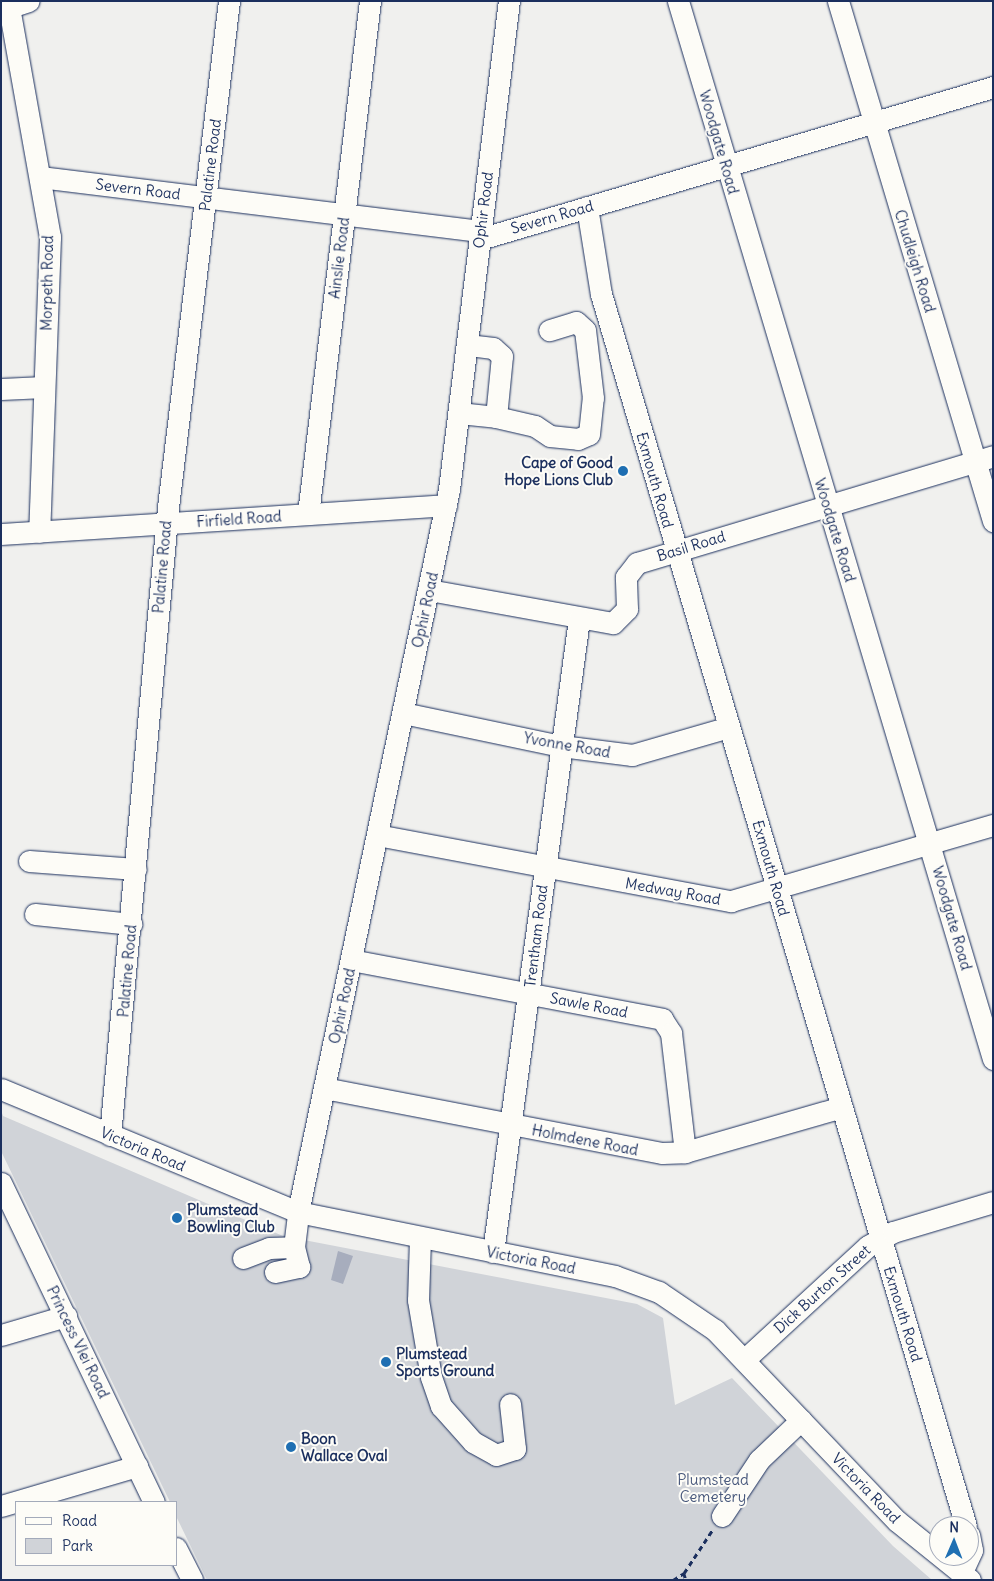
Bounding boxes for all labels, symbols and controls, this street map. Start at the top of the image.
street label: Woodgate Road [696,88,742,196]
street label: Palatine Road [195,118,225,212]
street label: Ophir Road [469,171,497,249]
street label: Severn Road [95,175,181,203]
street label: Severn Road [509,197,595,237]
street label: Chudleigh Road [891,207,939,315]
street label: Ainslie Road [325,216,353,300]
street label: Morpeth Road [37,235,57,331]
street label: Exmouth Road [633,430,677,530]
place label: Cape of Good Hope Lions Club [504,453,613,488]
marker: Cape of Good Hope Lions Club [617,465,629,477]
street label: Woodgate Road [811,476,859,584]
street label: Firfield Road [196,507,282,531]
street label: Palatine Road [149,520,175,614]
street label: Basil Road [655,527,727,565]
street label: Ophir Road [408,570,442,650]
street label: Yvonne Road [522,729,612,761]
street label: Exmouth Road [749,818,793,918]
street label: Woodgate Road [929,864,975,972]
street label: Medway Road [624,874,722,908]
street label: Trentham Road [521,884,551,988]
street label: Palatine Road [114,924,140,1018]
street label: Ophir Road [325,966,359,1046]
street label: Sawle Road [549,989,629,1021]
street label: Holmdene Road [530,1121,640,1159]
street label: Victoria Road [98,1123,188,1175]
place label: Plumstead Bowling Club [187,1200,275,1235]
marker: Plumstead Bowling Club [171,1212,183,1224]
street label: Dick Burton Street [770,1241,874,1337]
street label: Victoria Road [485,1243,577,1277]
street label: Exmouth Road [880,1264,926,1364]
street label: Princess Vlei Road [43,1283,113,1401]
place label: Plumstead Sports Ground [396,1344,494,1379]
marker: Plumstead Sports Ground [380,1356,392,1368]
place label: Boon Wallace Oval [301,1429,388,1464]
marker: Boon Wallace Oval [285,1441,297,1453]
street label: Victoria Road [828,1449,904,1527]
park label: Plumstead Cemetery [677,1470,749,1505]
legend [15,1501,178,1566]
text: Road [62,1511,97,1530]
north arrow [929,1516,979,1566]
text: N [949,1518,959,1536]
text: Park [62,1536,93,1555]

